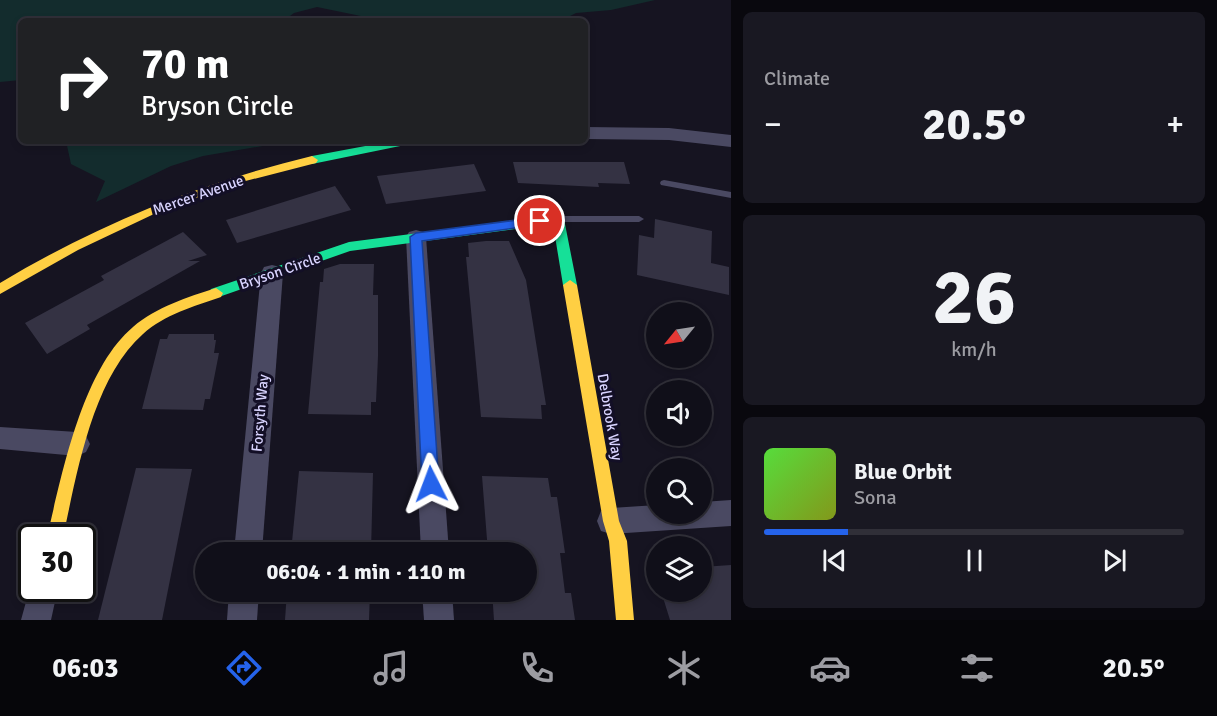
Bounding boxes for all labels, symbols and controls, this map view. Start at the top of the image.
text: 70 m [141,39,230,90]
icon: right [42,42,120,120]
text: Climate [764,66,830,91]
text: Bryson Circle [141,90,294,123]
text: 20.5° [922,97,1026,152]
text: − [764,104,782,145]
text: + [1166,104,1184,145]
street label: Mercer Avenue [150,171,246,219]
pin [514,195,565,246]
icon: arrive [523,204,556,237]
street label: Bryson Circle [237,249,323,293]
text: 26 [932,250,1016,346]
north arrow [646,302,712,368]
map controls [646,302,712,602]
text: km/h [951,337,997,362]
street label: Delbrook Way [594,372,626,462]
street label: Forsyth Way [248,373,272,453]
button: sound [646,380,712,446]
position arrow [399,452,463,516]
button: search [646,458,712,524]
text: Blue Orbit [854,458,952,485]
text: Sona [854,485,897,510]
speed limit sign: 30 [18,524,96,602]
button: layers [646,536,712,602]
icon: previous [818,544,851,577]
icon: pause [958,544,991,577]
icon: next [1098,544,1131,577]
text: 06:04 · 1 min · 110 m [266,558,466,585]
icon: directions [223,647,265,689]
icon: music [370,647,412,689]
icon: phone [516,647,558,689]
icon: climate [663,647,705,689]
icon: car [809,647,851,689]
icon: filters [956,647,998,689]
text: 06:03 [52,652,119,685]
text: 20.5° [1102,652,1165,685]

